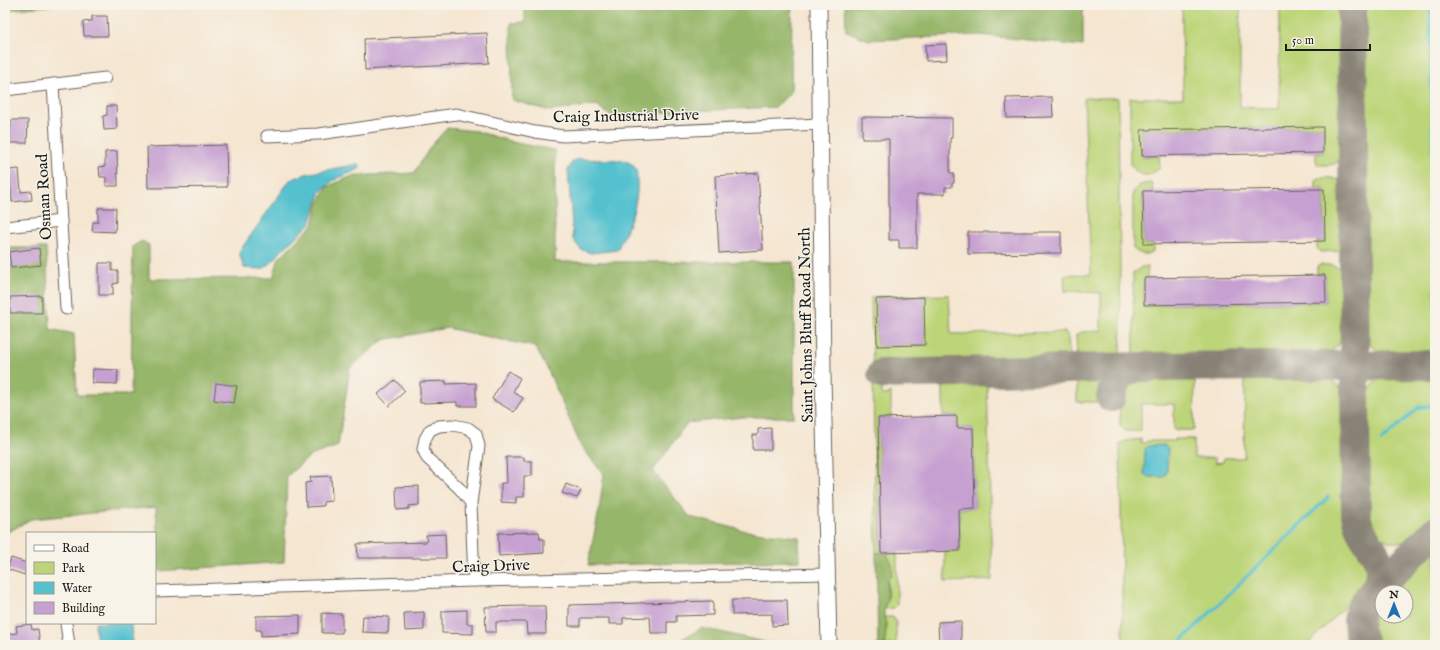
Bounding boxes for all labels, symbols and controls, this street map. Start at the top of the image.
scale bar [1286,26,1370,52]
text: 50 m [1292,33,1314,48]
street label: Craig Industrial Drive [553,106,699,128]
street label: Osman Road [33,153,57,241]
street label: Saint Johns Bluff Road North [795,227,819,423]
legend [26,532,156,624]
text: Road [62,541,90,556]
street label: Craig Drive [452,556,530,578]
text: Park [62,561,85,576]
text: Water [62,581,93,596]
north arrow [1374,584,1414,624]
text: N [1388,588,1399,602]
text: Building [62,601,106,616]

